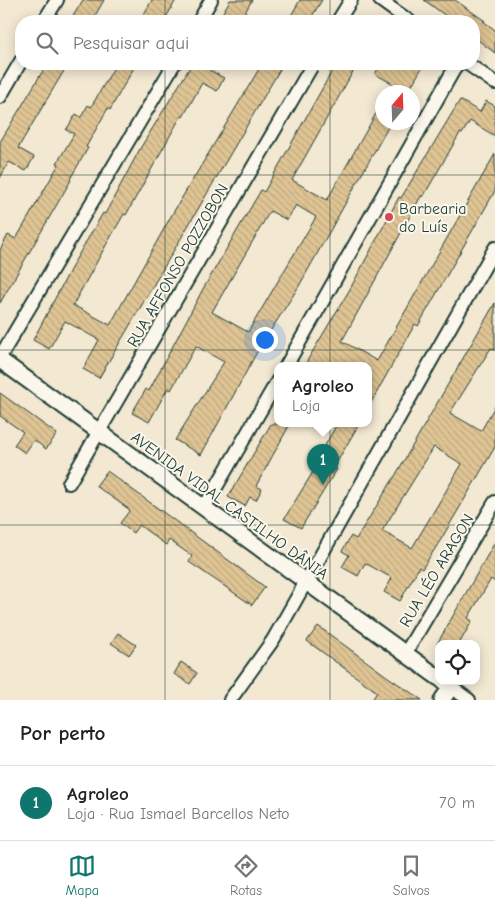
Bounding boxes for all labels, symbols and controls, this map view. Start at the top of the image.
search box [15,15,480,70]
icon: search [33,29,61,57]
text: Pesquisar aqui [73,32,189,54]
north arrow [375,85,420,130]
street label: RUA AFFONSO POZZOBON [124,181,232,350]
place label: Barbearia do Luís [399,200,467,236]
marker: Barbearia do Luís [383,211,395,223]
your location [252,327,278,353]
popup [274,362,372,427]
text: Agroleo [292,375,354,397]
text: Loja [292,397,320,415]
street label: AVENIDA VIDAL CASTILHO DÂNIA [127,427,332,583]
pin: 1 [307,444,339,485]
street label: RUA LÉO ARAGON [395,510,478,630]
map controls [435,640,480,685]
button: locate [435,640,480,685]
text: Por perto [20,721,105,745]
text: Agroleo [67,783,129,805]
text: 1 [33,794,39,812]
text: 70 m [439,794,475,812]
text: Loja · Rua Ismael Barcellos Neto [67,805,290,823]
tab: Mapa [65,852,99,899]
tab: Rotas [230,852,262,899]
tab: Salvos [393,852,430,899]

